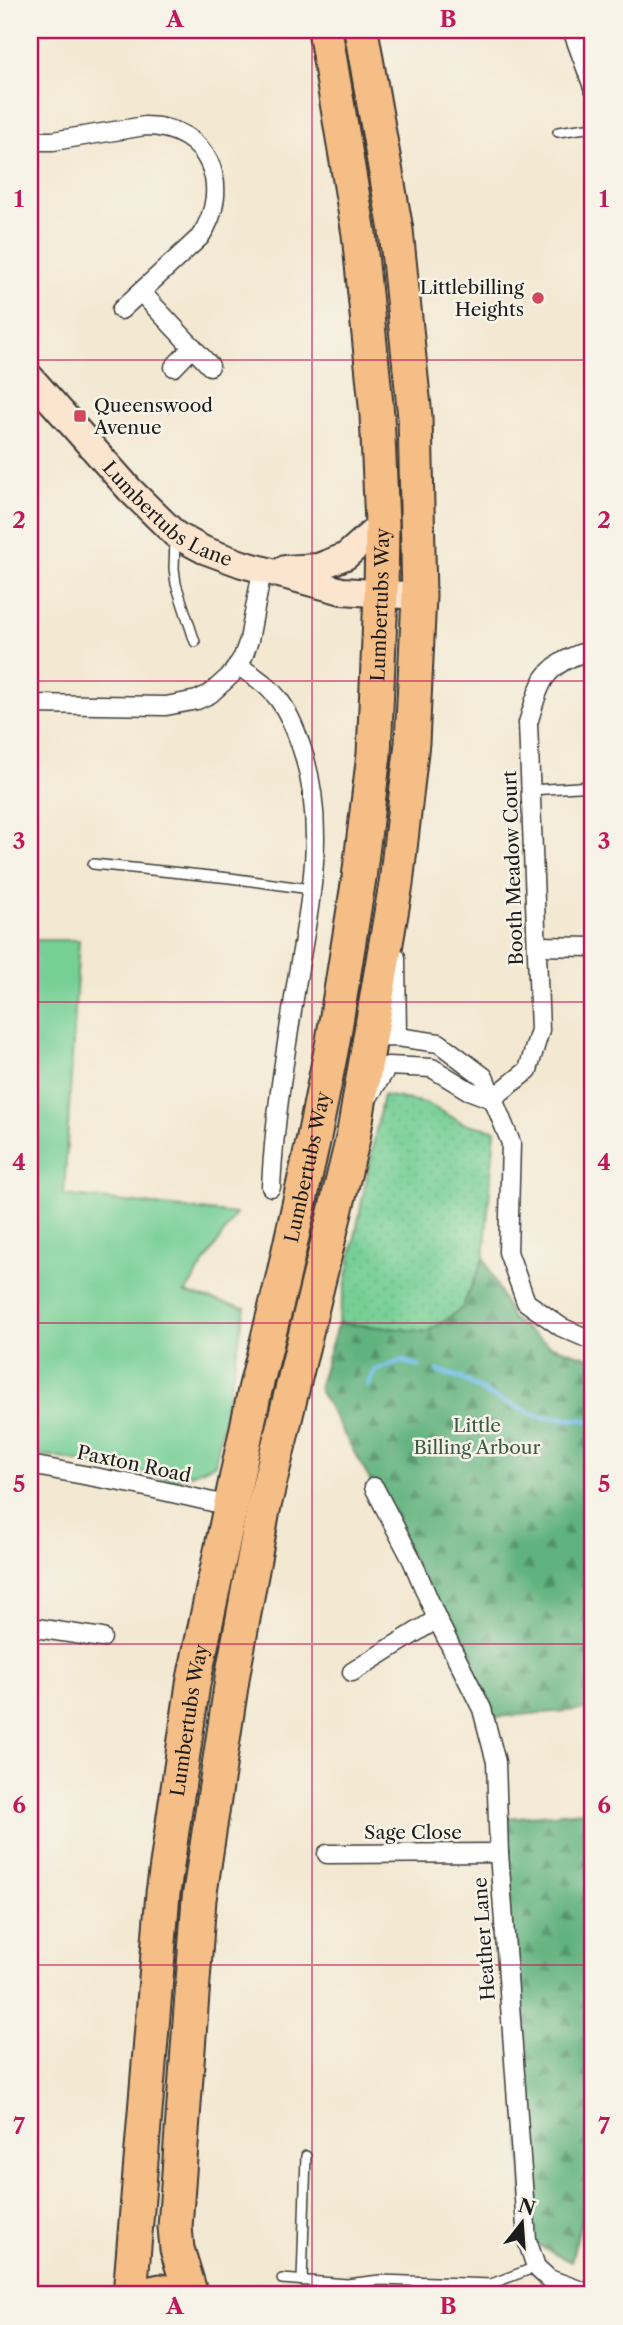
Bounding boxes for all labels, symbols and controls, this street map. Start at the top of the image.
text: A [165,5,185,33]
text: B [439,5,457,33]
text: 1 [14,185,25,213]
text: 1 [599,185,610,213]
place label: Littlebilling Heights [420,276,525,321]
marker: Littlebilling Heights [530,290,546,306]
place label: Queenswood Avenue [93,394,213,439]
marker: Queenswood Avenue [72,408,88,424]
street label: Lumbertubs Lane [98,456,235,571]
text: 2 [12,506,26,534]
text: 2 [597,506,611,534]
street label: Lumbertubs Way [366,527,393,682]
street label: Booth Meadow Court [498,770,528,966]
text: 3 [13,827,26,855]
text: 3 [598,827,611,855]
street label: Lumbertubs Way [280,1089,334,1245]
text: 4 [12,1148,26,1176]
text: 4 [597,1148,611,1176]
park label: Little Billing Arbour [413,1414,541,1459]
street label: Paxton Road [75,1441,193,1487]
text: 5 [13,1470,25,1498]
text: 5 [598,1470,610,1498]
street label: Lumbertubs Way [166,1642,213,1798]
text: 6 [12,1791,26,1819]
text: 6 [597,1791,611,1819]
street label: Sage Close [364,1821,462,1844]
street label: Heather Lane [468,1877,500,2001]
text: 7 [13,2112,25,2140]
text: 7 [598,2112,610,2140]
north arrow [486,2188,556,2258]
text: N [516,2194,538,2221]
text: A [165,2292,185,2320]
text: B [439,2292,457,2320]

